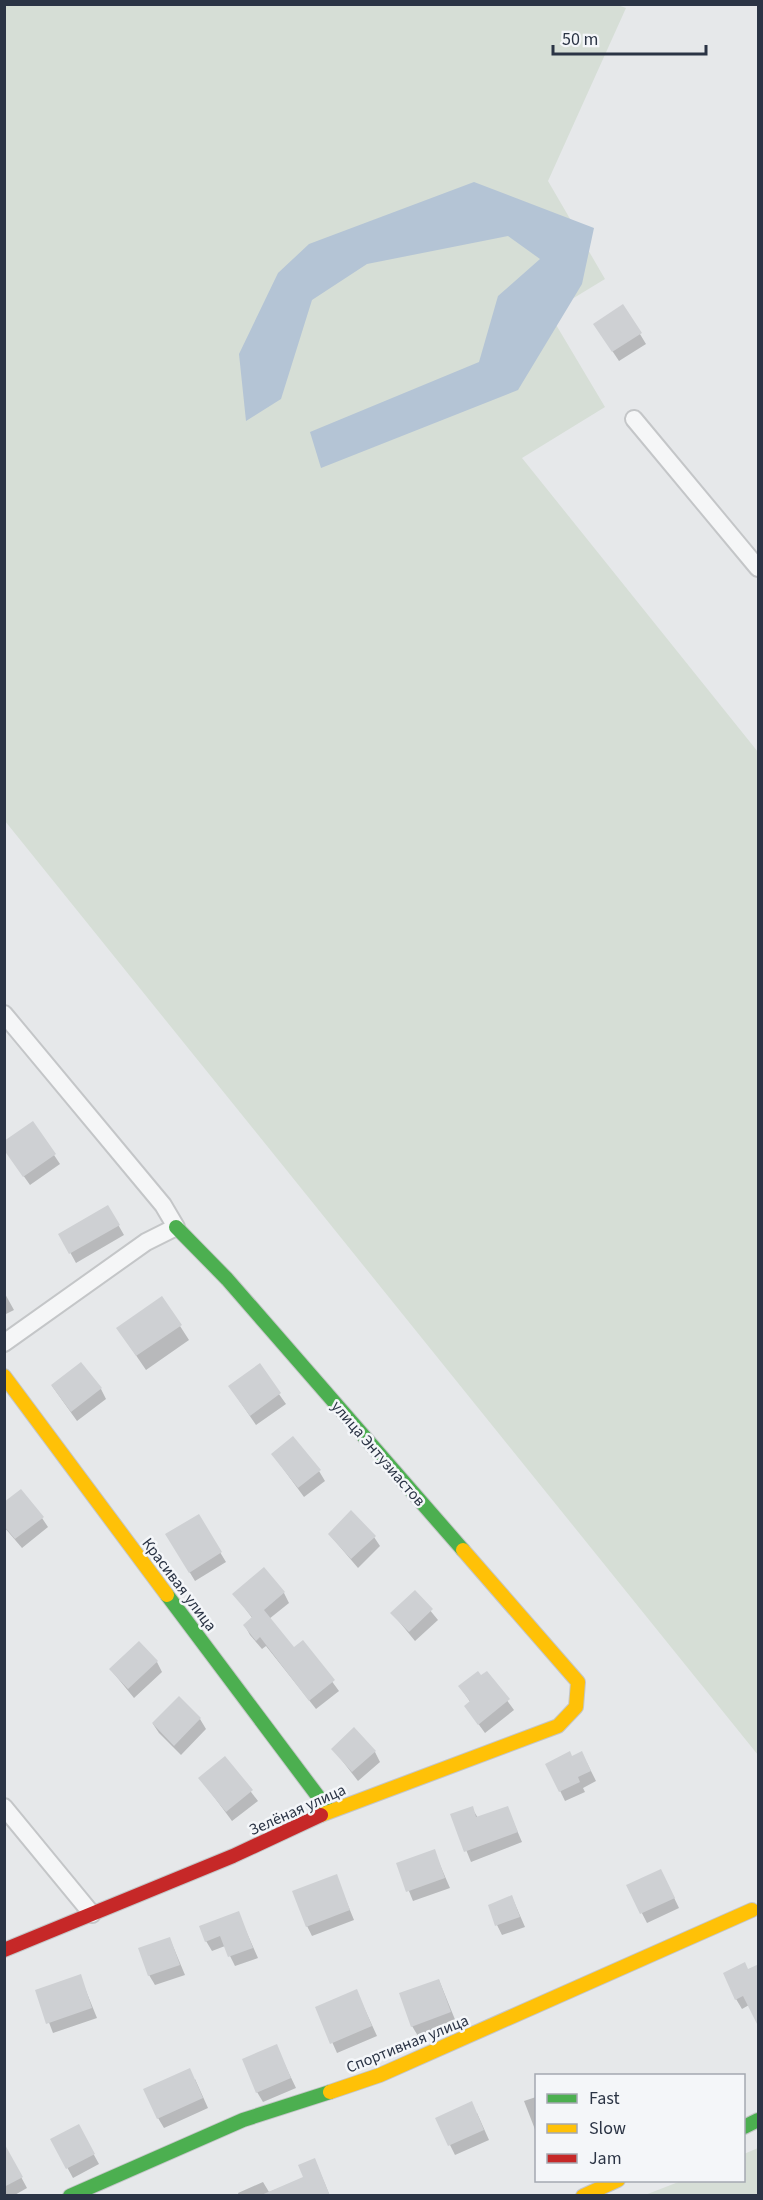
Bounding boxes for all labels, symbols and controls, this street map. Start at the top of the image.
scale bar [553,18,706,56]
text: 50 m [562,27,598,52]
street label: улица Энтузиастов [326,1396,430,1511]
street label: Красивая улица [137,1533,222,1636]
street label: Зелёная улица [246,1779,349,1841]
street label: Спортивная улица [343,2009,472,2079]
legend [535,2074,745,2182]
text: Fast [589,2086,620,2111]
text: Slow [589,2116,626,2141]
text: Jam [589,2146,622,2171]

